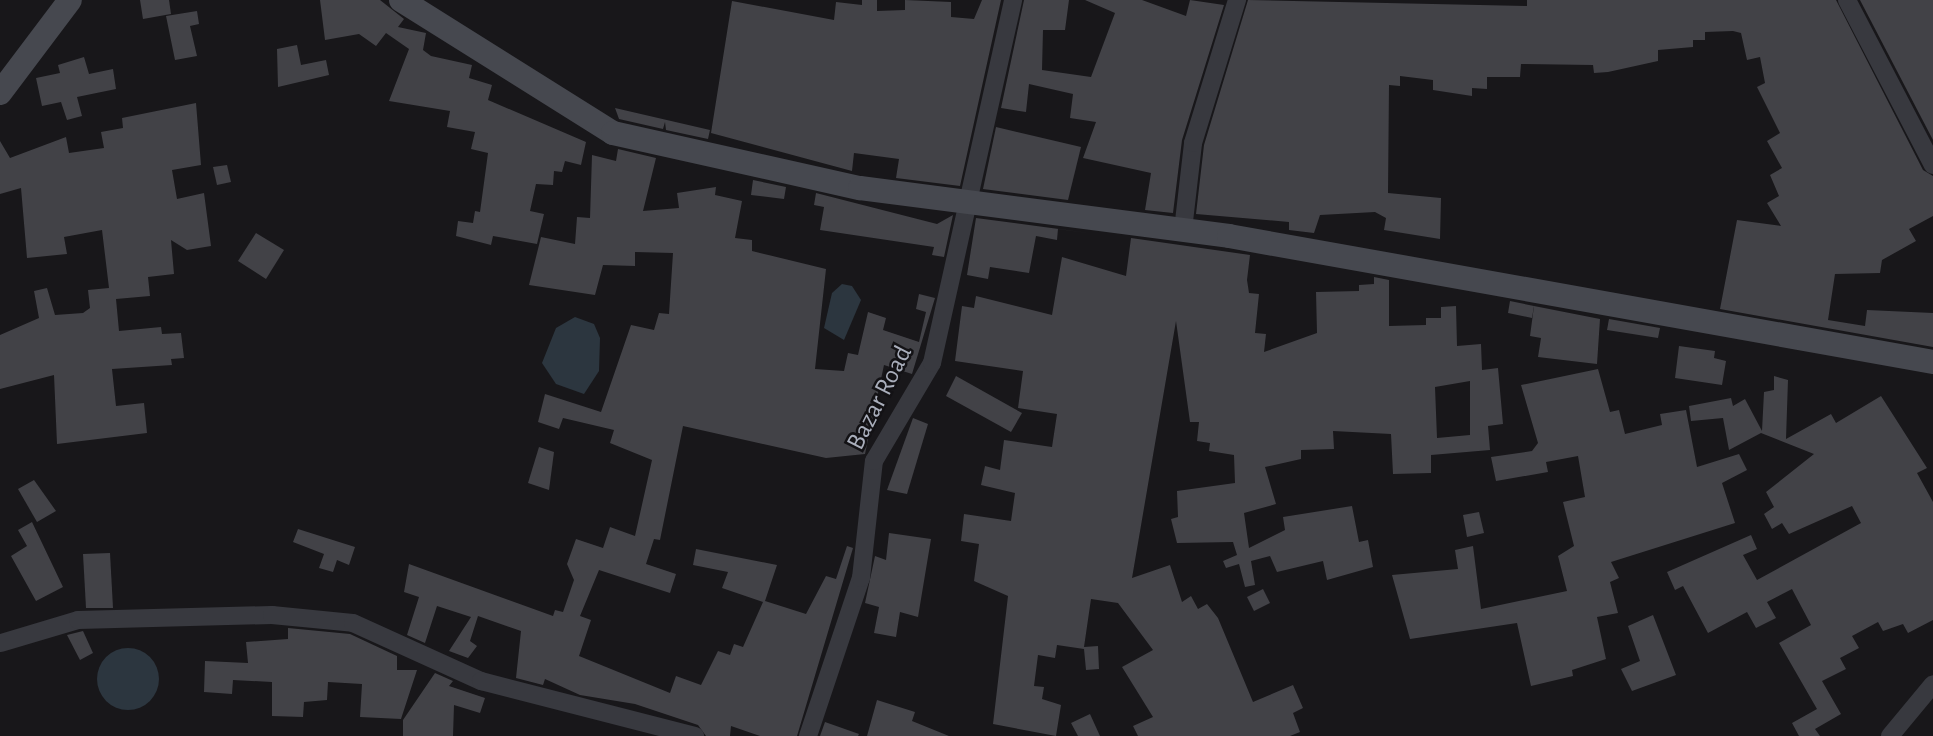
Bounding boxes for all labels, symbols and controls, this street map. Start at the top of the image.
street label: Bazar Road [840,341,920,455]

